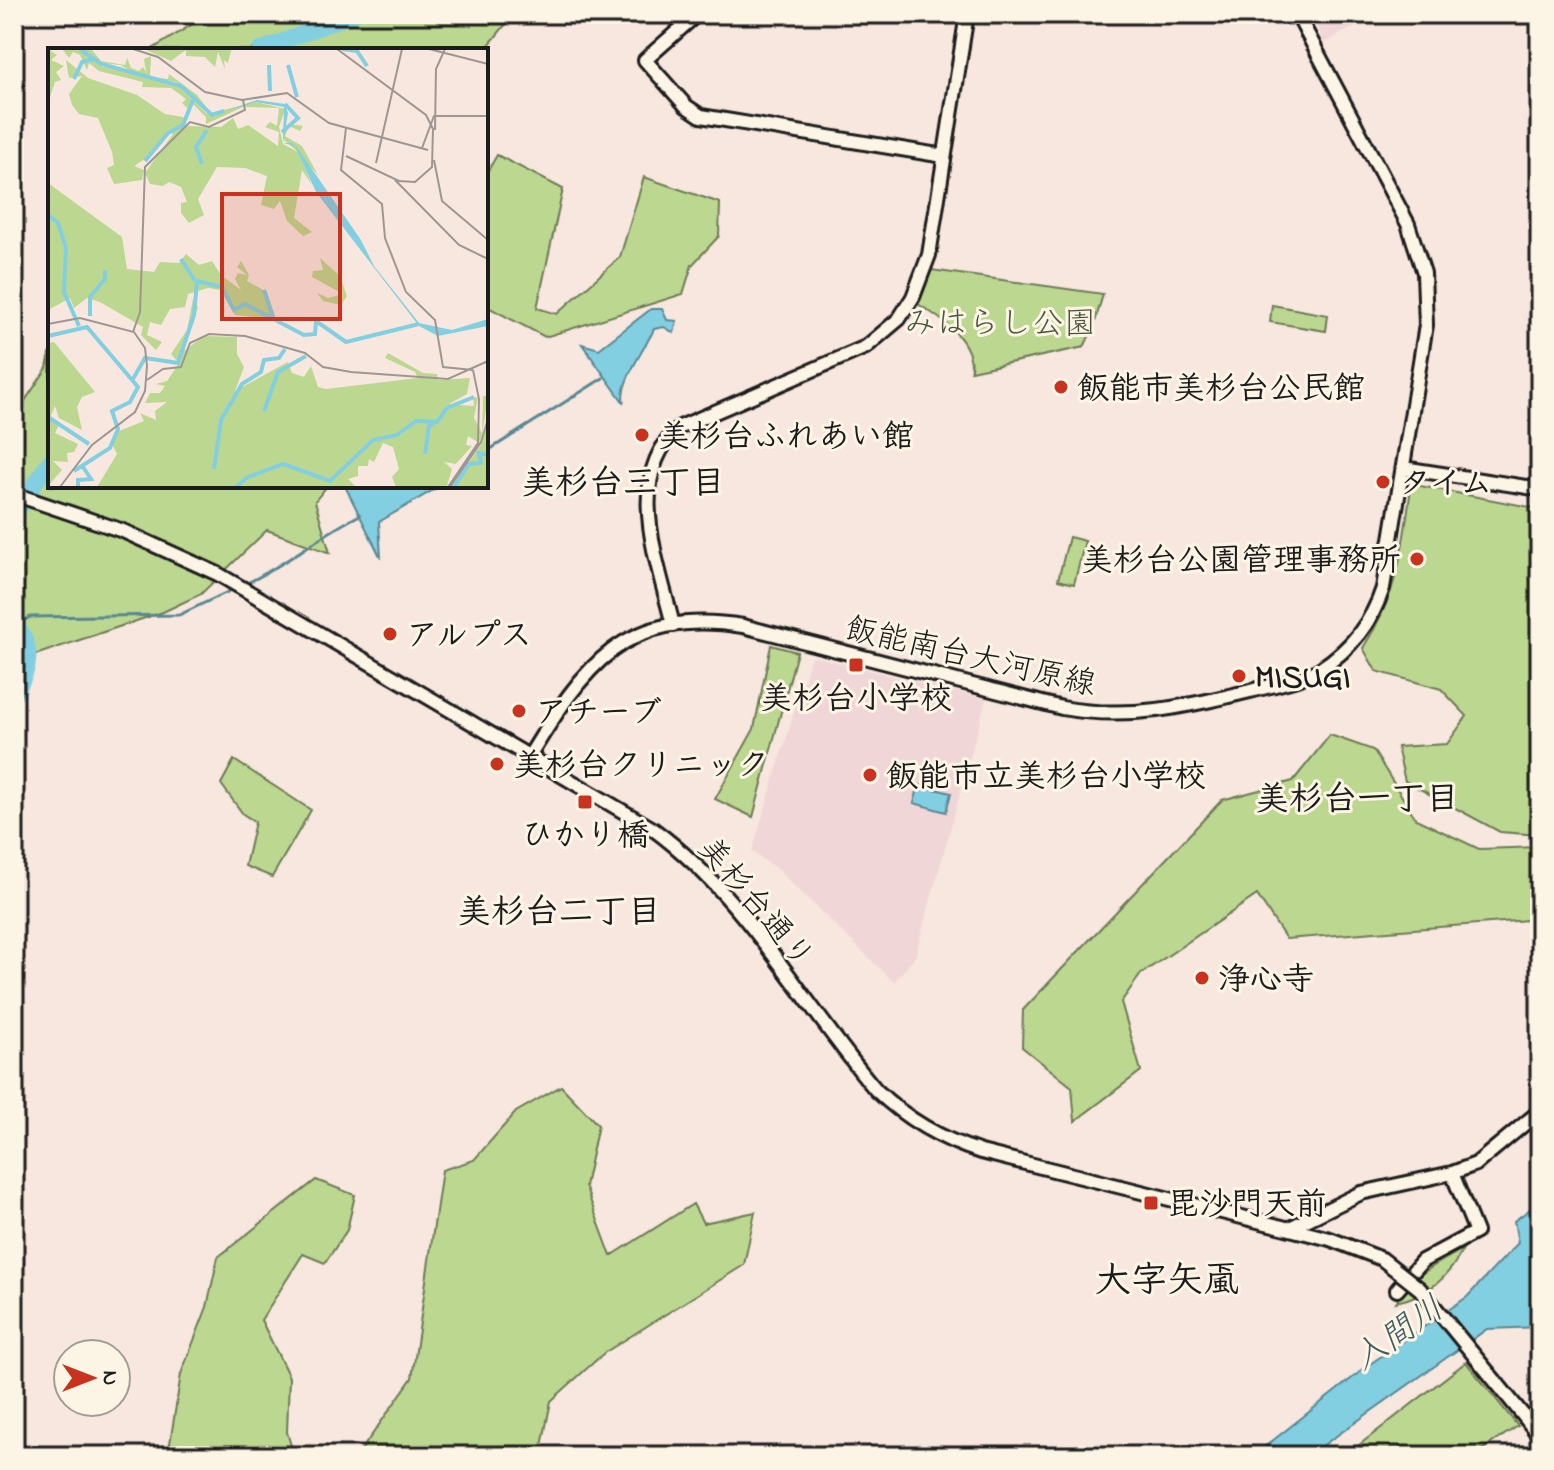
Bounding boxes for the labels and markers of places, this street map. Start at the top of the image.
place label: 飯能市美杉台公民館 [1077,367,1365,414]
marker: 飯能市美杉台公民館 [1052,378,1070,396]
place label: 美杉台ふれあい館 [658,415,914,462]
marker: 美杉台ふれあい館 [633,426,651,444]
place label: タイム [1399,462,1492,509]
marker: タイム [1374,473,1392,491]
place label: 美杉台公園管理事務所 [1081,539,1401,586]
marker: 美杉台公園管理事務所 [1408,550,1426,568]
place label: アルプス [406,614,532,661]
marker: アルプス [381,625,399,643]
marker: 美杉台小学校 [847,656,865,674]
place label: MISUGI [1255,656,1350,703]
marker: MISUGI [1230,667,1248,685]
place label: 美杉台小学校 [760,677,952,724]
place label: アチーブ [535,691,662,738]
marker: アチーブ [510,702,528,720]
place label: 美杉台クリニック [513,744,769,791]
marker: 美杉台クリニック [488,755,506,773]
place label: 飯能市立美杉台小学校 [886,755,1206,802]
marker: 飯能市立美杉台小学校 [861,766,879,784]
marker: ひかり橋 [576,793,594,811]
place label: ひかり橋 [521,814,649,861]
place label: 浄心寺 [1218,958,1314,1005]
marker: 浄心寺 [1193,969,1211,987]
place label: 毘沙門天前 [1167,1183,1327,1230]
marker: 毘沙門天前 [1142,1194,1160,1212]

